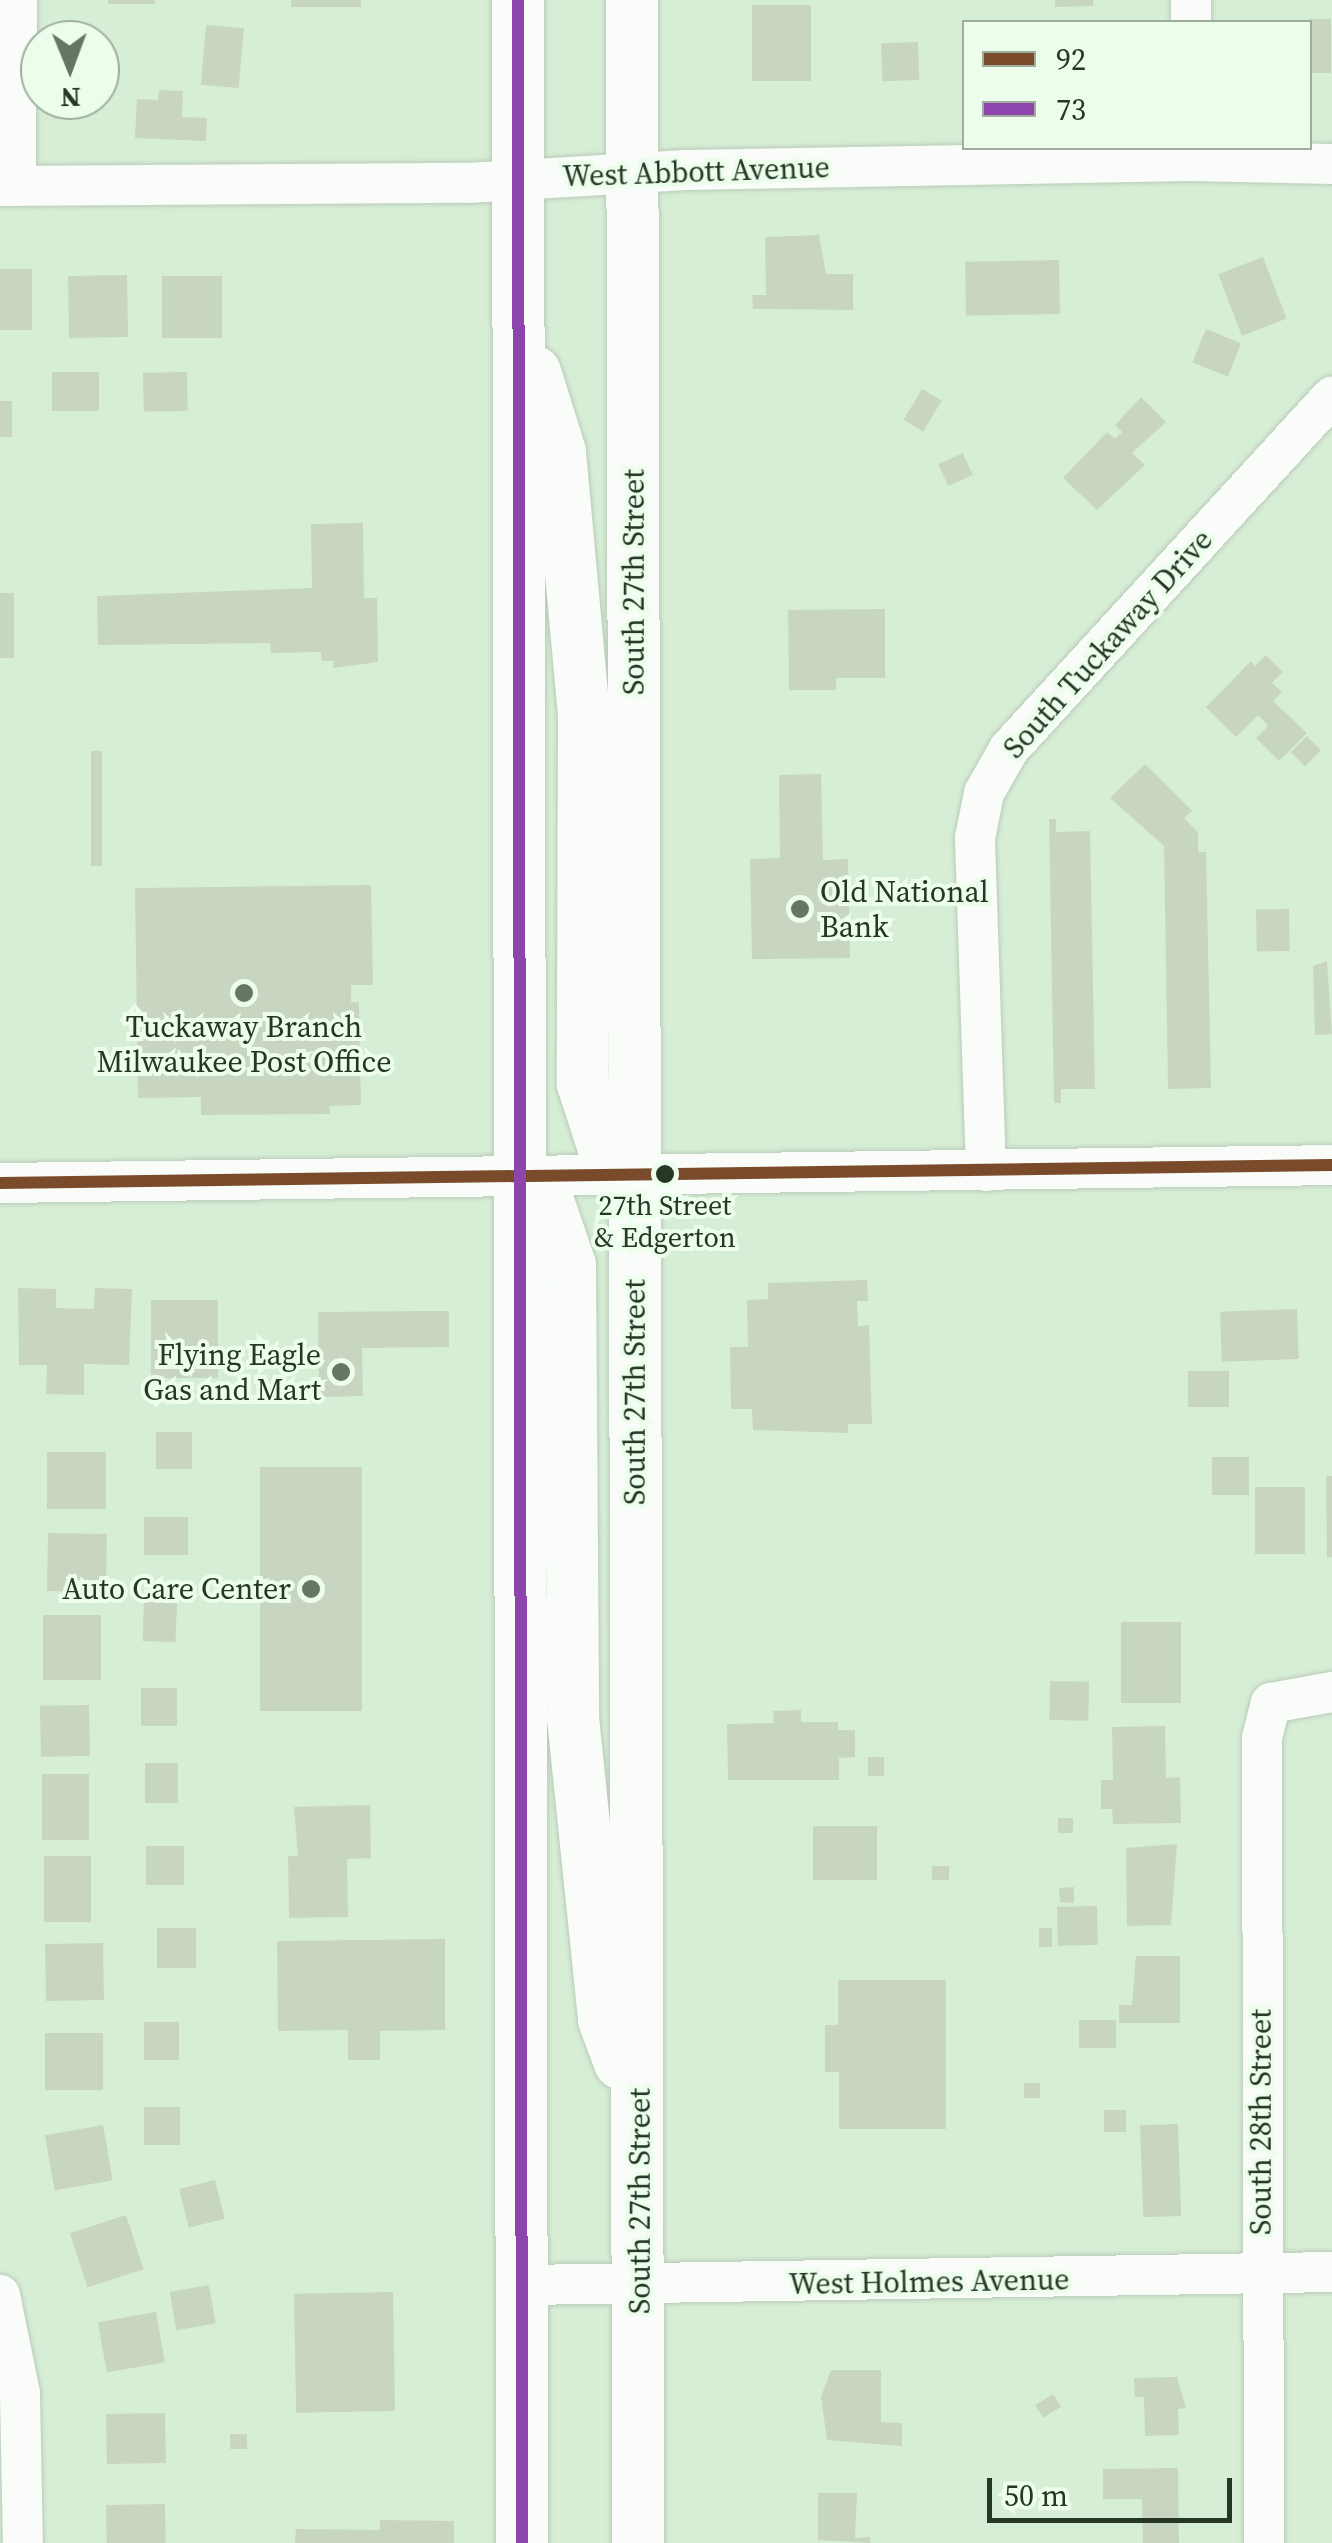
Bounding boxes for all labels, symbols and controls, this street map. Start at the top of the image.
north arrow [20,20,120,120]
legend [962,20,1312,150]
text: 92 [1056,39,1086,80]
text: N [60,79,81,117]
text: 73 [1056,89,1086,130]
street label: West Abbott Avenue [562,149,830,195]
street label: South 27th Street [616,469,652,695]
street label: South Tuckaway Drive [996,522,1220,766]
place label: Old National Bank [820,874,989,944]
marker: Old National Bank [789,898,811,920]
marker: Tuckaway Branch Milwaukee Post Office [233,982,255,1004]
place label: Tuckaway Branch Milwaukee Post Office [96,1009,392,1080]
marker: 27th Street & Edgerton [655,1164,675,1184]
place label: 27th Street & Edgerton [594,1188,736,1254]
street label: South 27th Street [617,1279,653,1505]
place label: Flying Eagle Gas and Mart [143,1337,321,1408]
marker: Flying Eagle Gas and Mart [330,1361,352,1383]
place label: Auto Care Center [62,1571,291,1607]
marker: Auto Care Center [300,1578,322,1600]
street label: South 28th Street [1243,2009,1279,2235]
street label: South 27th Street [622,2088,658,2314]
street label: West Holmes Avenue [788,2262,1070,2302]
scale bar [992,2458,1237,2520]
text: 50 m [1004,2475,1068,2516]

